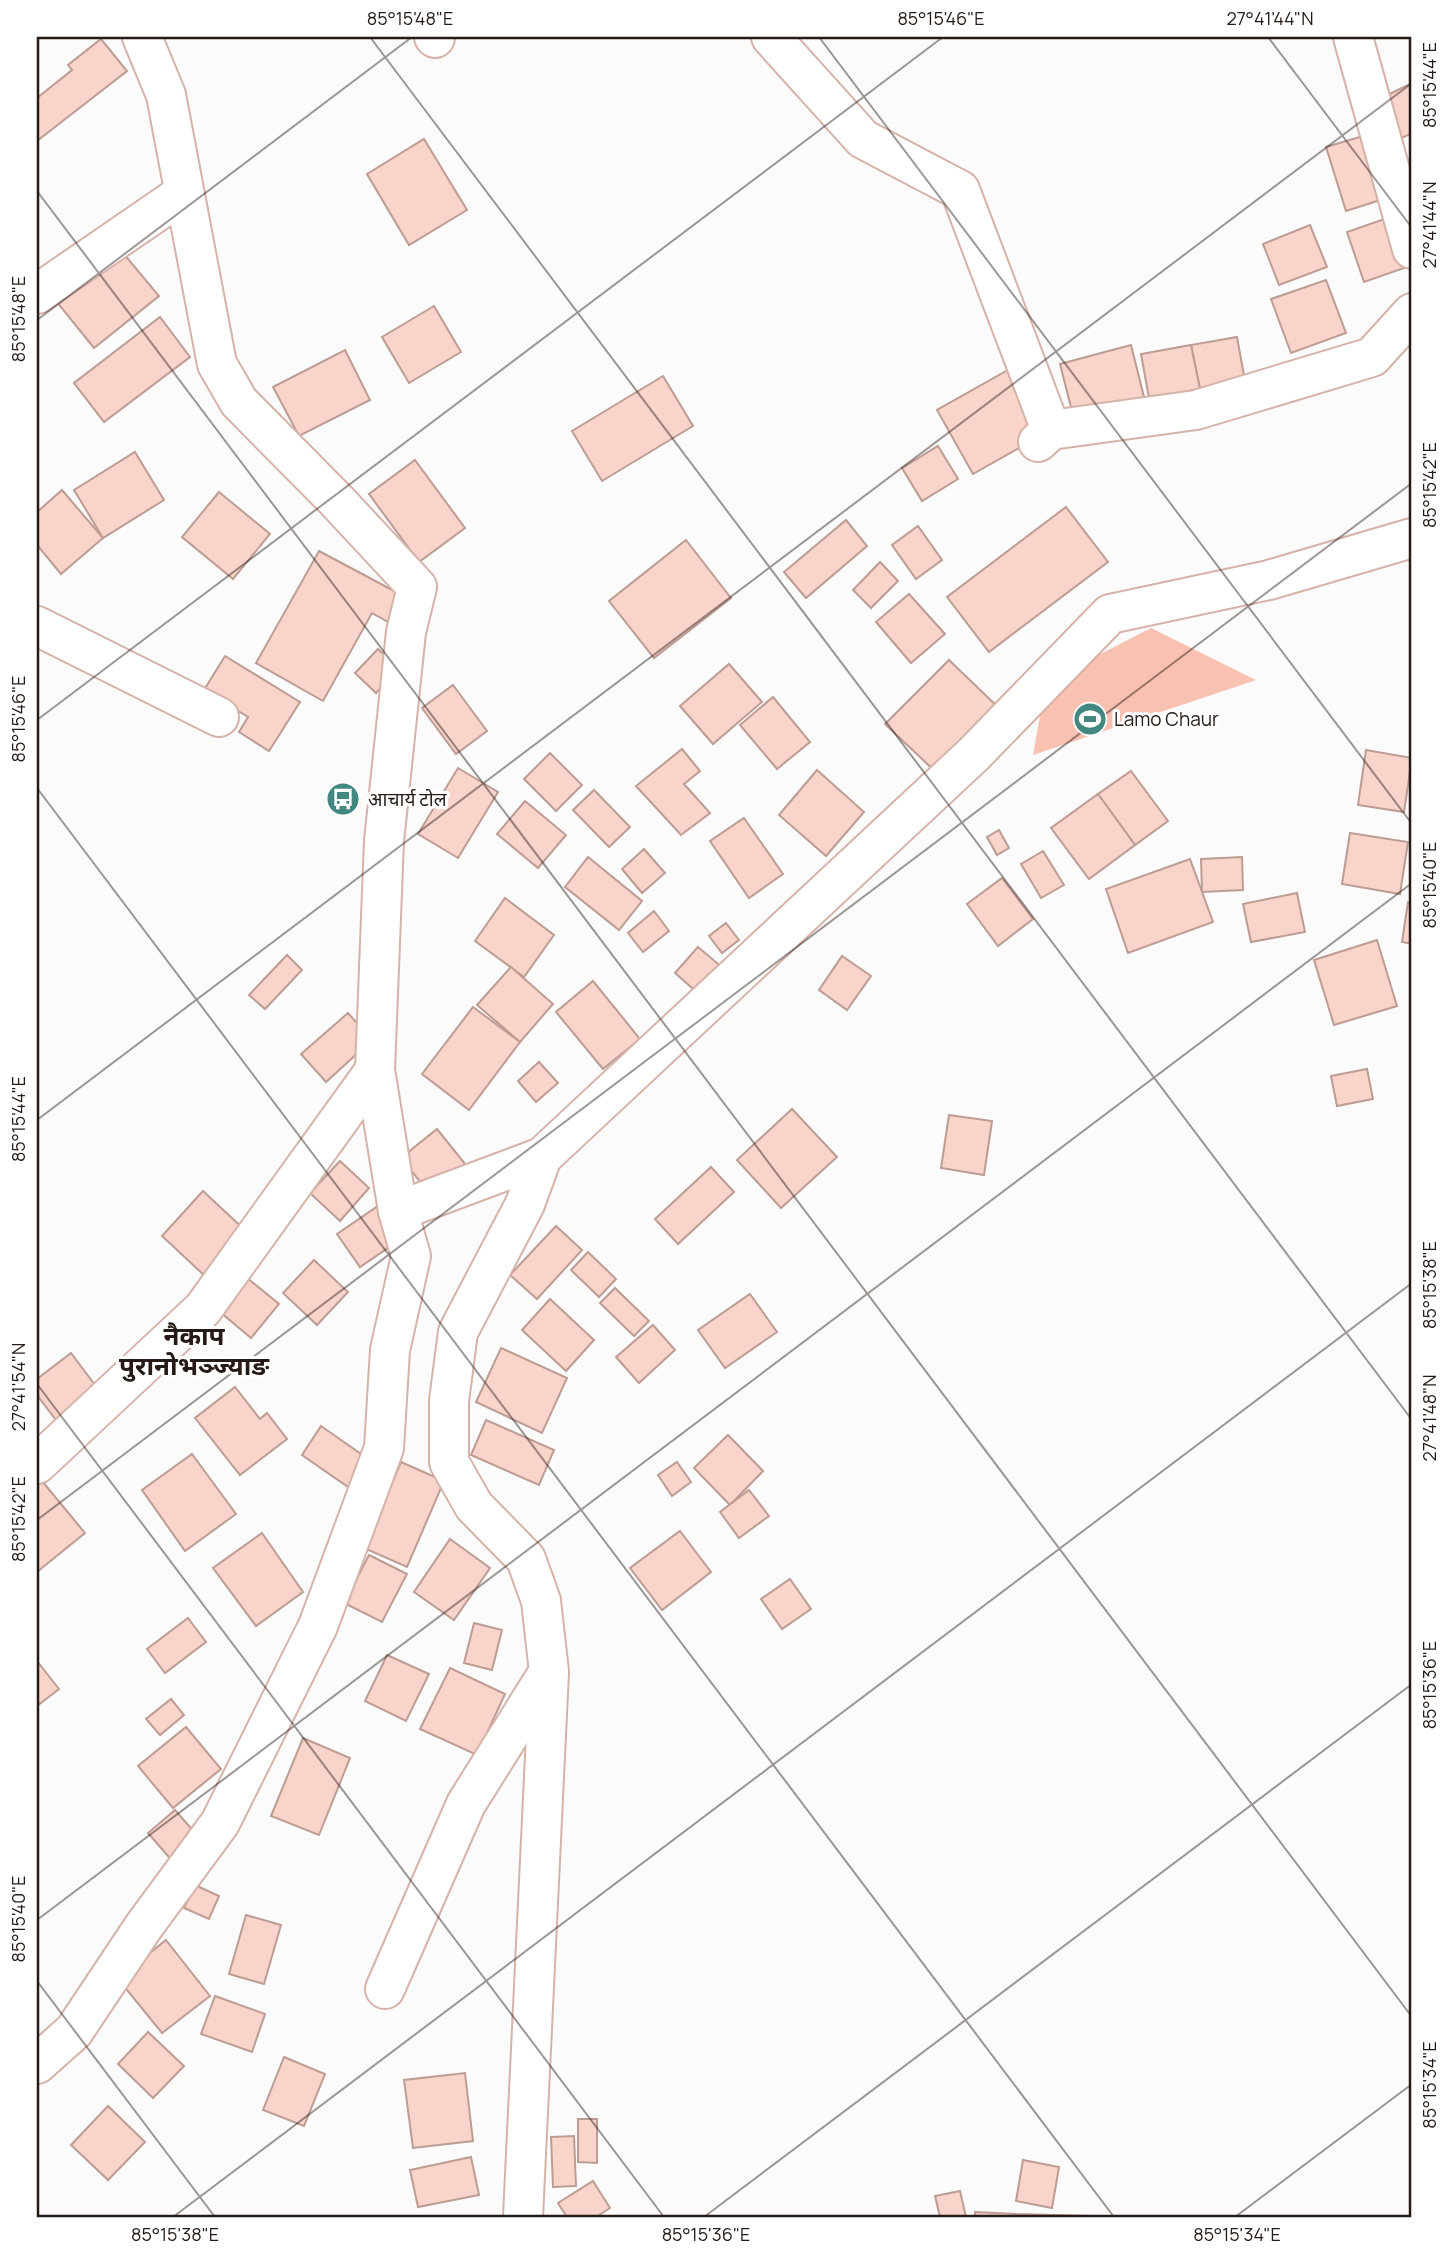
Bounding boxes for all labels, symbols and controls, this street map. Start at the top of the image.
text: 85°15'48"E [367,6,453,30]
text: 85°15'46"E [897,6,985,30]
text: 27°41'44"N [1227,6,1313,30]
text: 85°15'44"E [1417,42,1441,128]
text: 27°41'44"N [1417,182,1441,268]
text: 85°15'48"E [6,276,30,362]
text: 85°15'42"E [1417,442,1441,528]
text: 85°15'46"E [6,675,30,763]
sports icon: Lamo Chaur [1071,700,1109,738]
place label: Lamo Chaur [1114,706,1219,732]
bus stop icon: आचार्य टोल [324,780,362,818]
place label: आचार्य टोल [368,786,448,812]
text: 85°15'40"E [1417,842,1441,928]
text: 85°15'44"E [6,1076,30,1162]
text: 85°15'38"E [1417,1241,1441,1329]
district label: नैकाप पुरानोभञ्ज्याङ [119,1317,270,1383]
text: 27°41'54"N [6,1343,30,1431]
text: 27°41'48"N [1417,1374,1441,1462]
text: 85°15'42"E [6,1476,30,1562]
text: 85°15'36"E [1417,1641,1441,1729]
text: 85°15'40"E [6,1876,30,1962]
text: 85°15'34"E [1417,2041,1441,2129]
text: 85°15'38"E [131,2222,219,2246]
text: 85°15'36"E [662,2222,750,2246]
text: 85°15'34"E [1193,2222,1281,2246]

